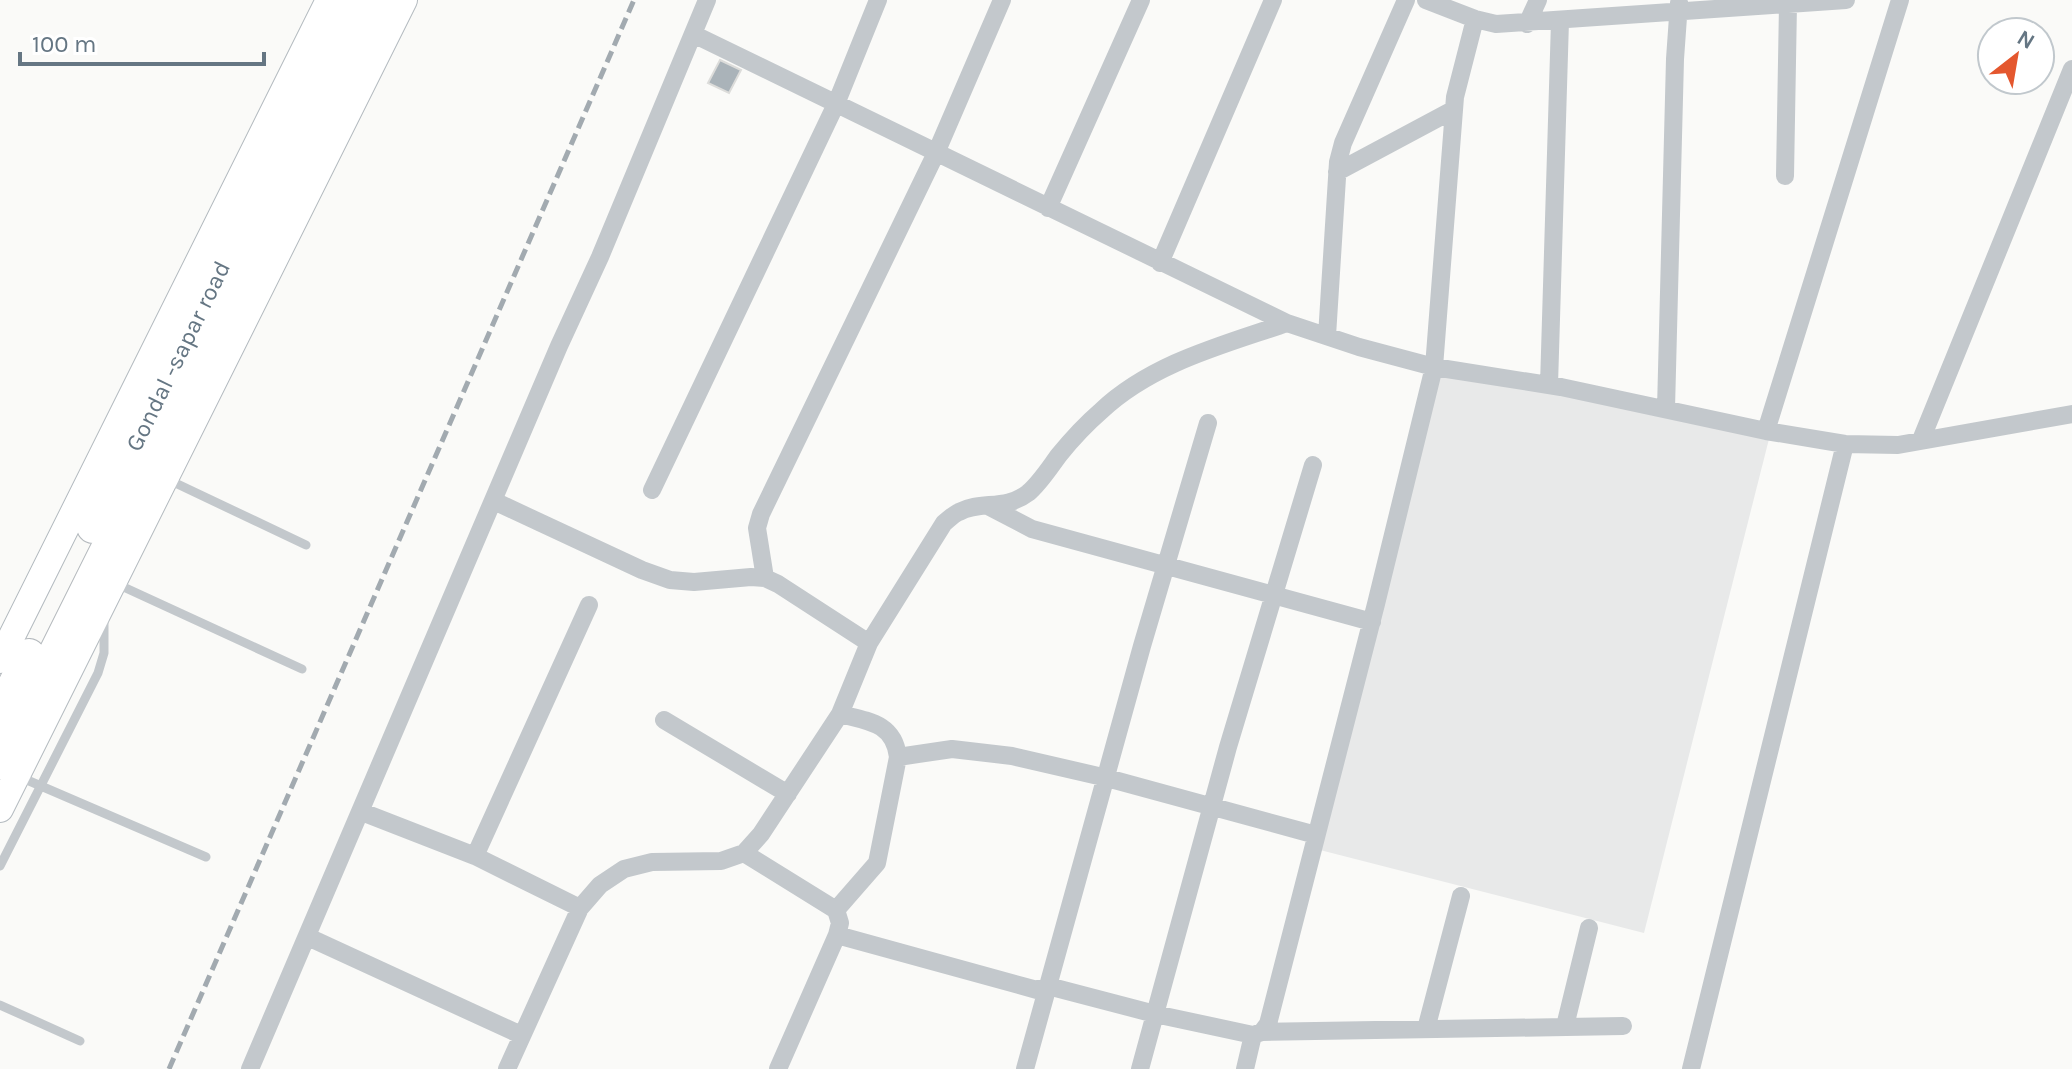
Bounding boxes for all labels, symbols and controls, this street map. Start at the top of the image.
scale bar [20,16,264,66]
north arrow [1976,16,2056,96]
text: N [2012,25,2039,55]
text: 100 m [32,30,97,58]
street label: Gondal -sapar road [120,256,236,456]

